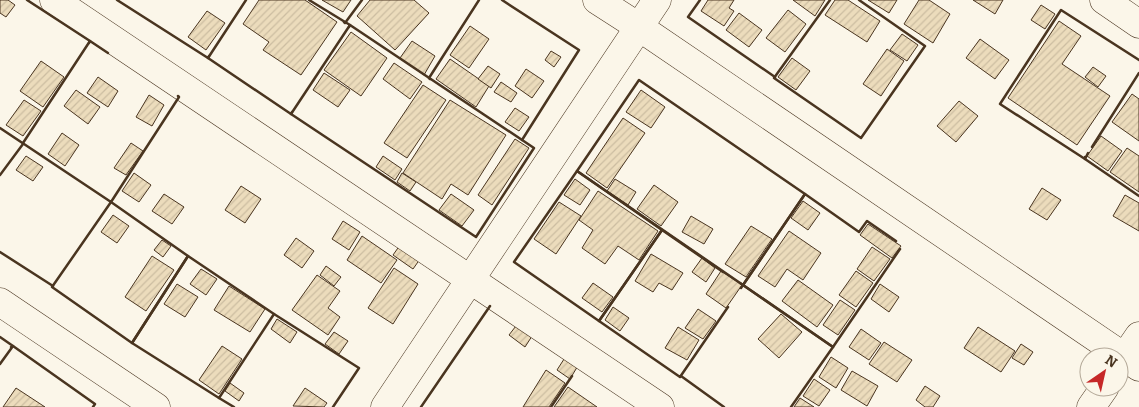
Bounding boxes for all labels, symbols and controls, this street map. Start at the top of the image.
north arrow [1079,347,1129,397]
text: N [1102,352,1120,372]

